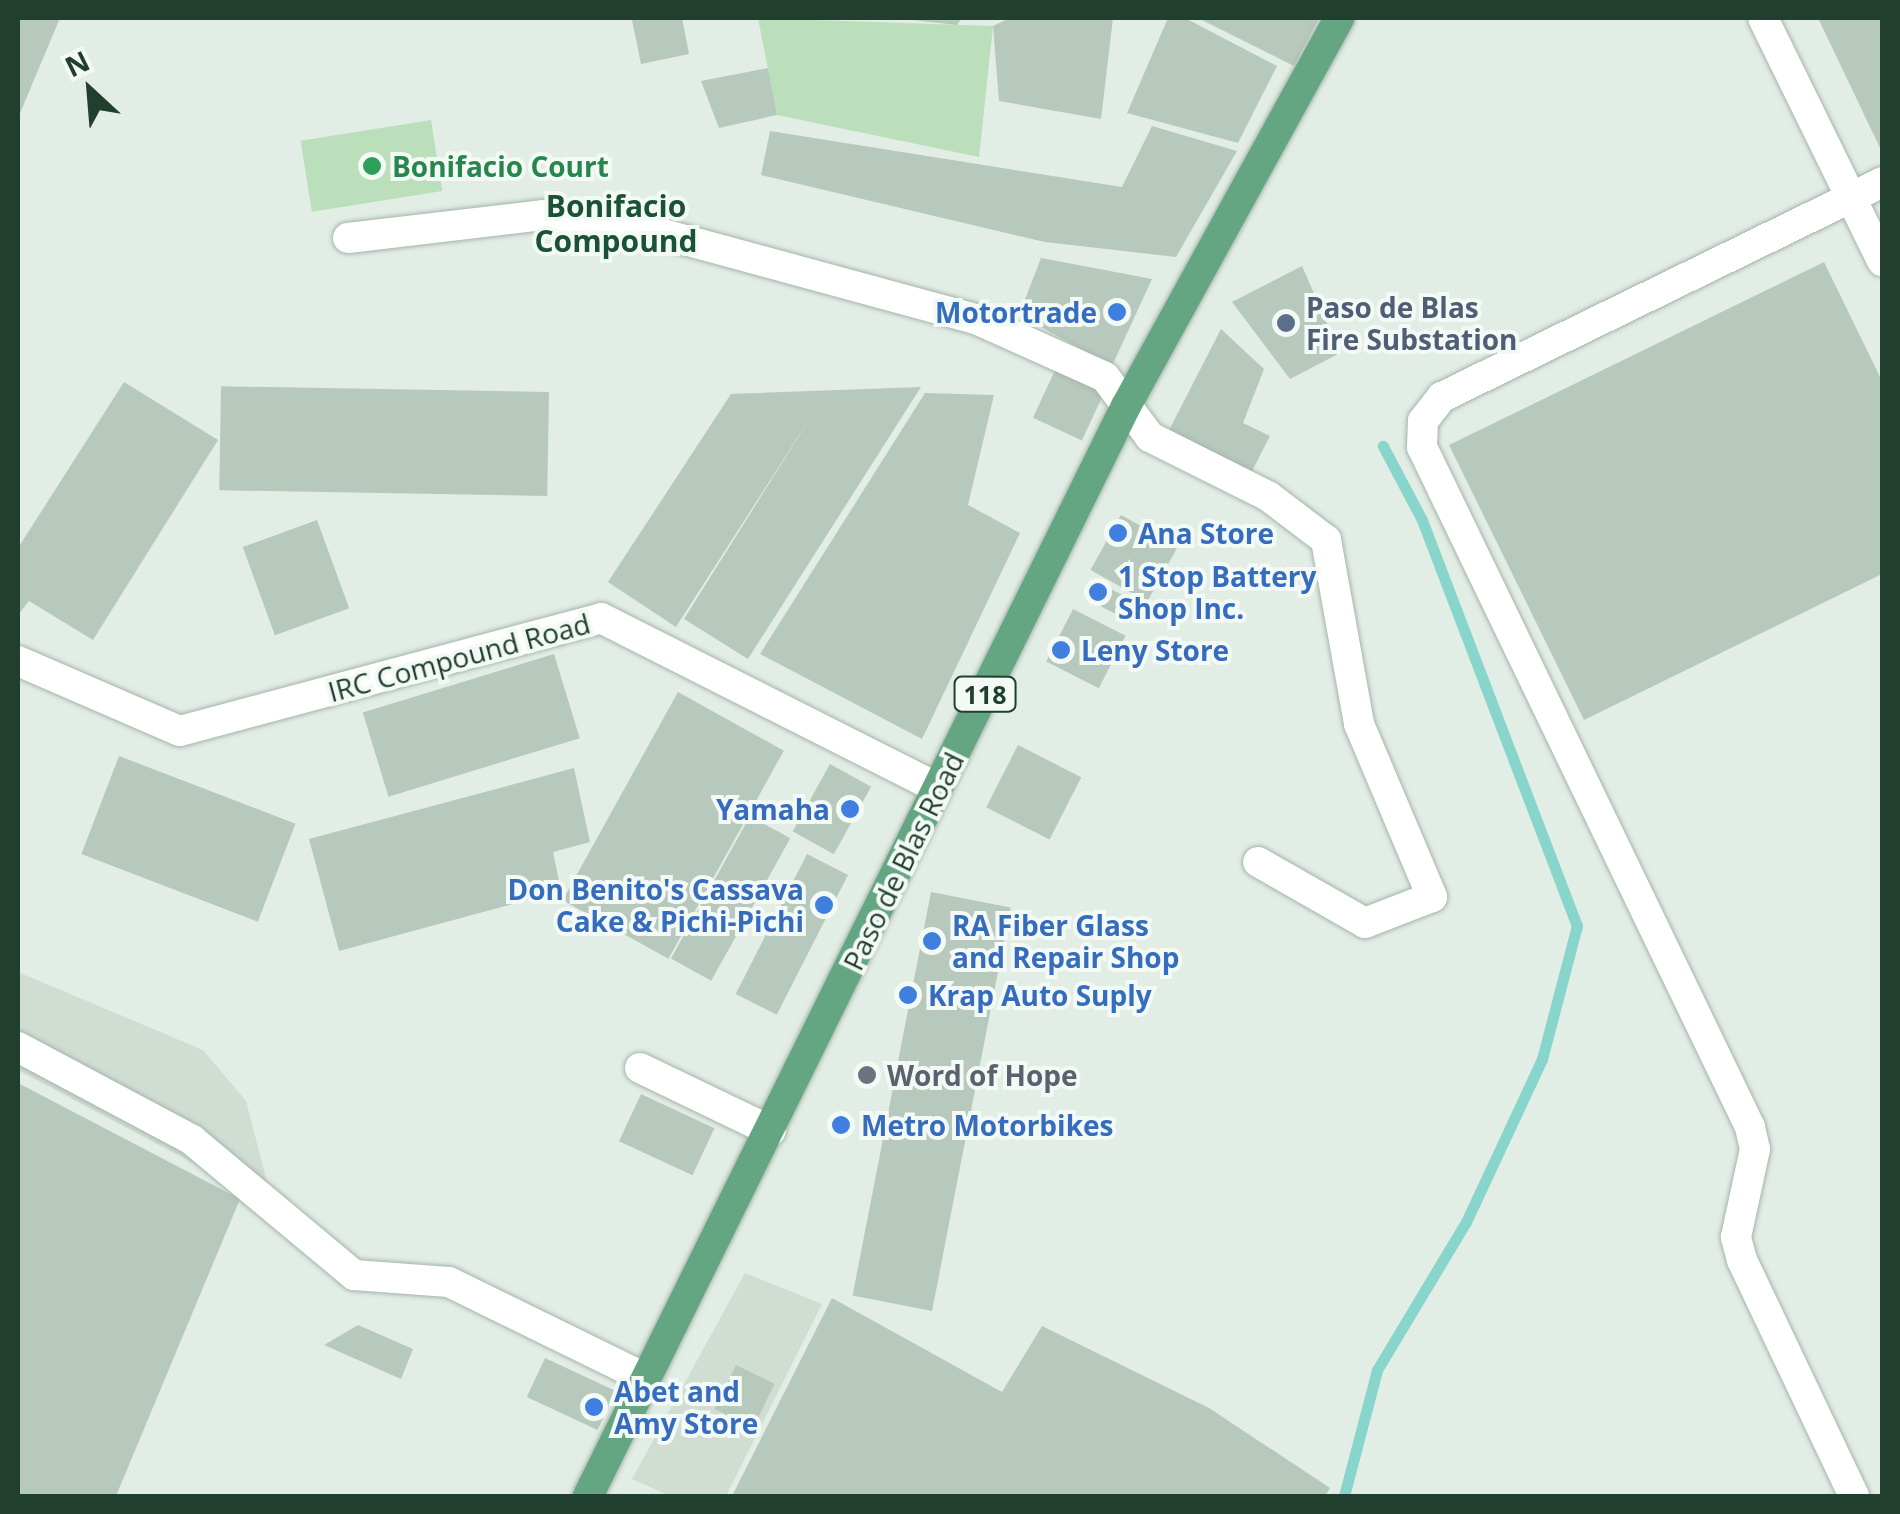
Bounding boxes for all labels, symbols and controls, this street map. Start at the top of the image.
north arrow [40,40,140,140]
text: N [58,41,95,85]
place label: Bonifacio Court [392,149,609,183]
marker: Bonifacio Court [361,155,383,177]
district label: Bonifacio Compound [534,188,698,258]
place label: Paso de Blas Fire Substation [1306,290,1517,356]
place label: Motortrade [935,295,1097,329]
marker: Motortrade [1106,301,1128,323]
marker: Paso de Blas Fire Substation [1275,312,1297,334]
place label: Ana Store [1138,516,1274,550]
marker: Ana Store [1107,522,1129,544]
place label: 1 Stop Battery Shop Inc. [1118,559,1316,625]
marker: 1 Stop Battery Shop Inc. [1087,581,1109,603]
street label: IRC Compound Road [324,606,594,708]
place label: Leny Store [1081,633,1229,667]
marker: Leny Store [1050,639,1072,661]
road number: 118 [952,674,1018,714]
street label: Paso de Blas Road [836,747,970,975]
place label: Yamaha [716,792,830,826]
marker: Yamaha [839,798,861,820]
place label: Don Benito's Cassava Cake & Pichi-Pichi [507,872,804,938]
marker: Don Benito's Cassava Cake & Pichi-Pichi [813,894,835,916]
place label: RA Fiber Glass and Repair Shop [952,908,1179,974]
marker: RA Fiber Glass and Repair Shop [921,930,943,952]
place label: Krap Auto Suply [928,978,1152,1012]
marker: Krap Auto Suply [897,984,919,1006]
place label: Word of Hope [887,1058,1078,1092]
marker: Word of Hope [856,1064,878,1086]
place label: Metro Motorbikes [861,1108,1113,1142]
marker: Metro Motorbikes [830,1114,852,1136]
place label: Abet and Amy Store [614,1374,758,1440]
marker: Abet and Amy Store [583,1396,605,1418]

